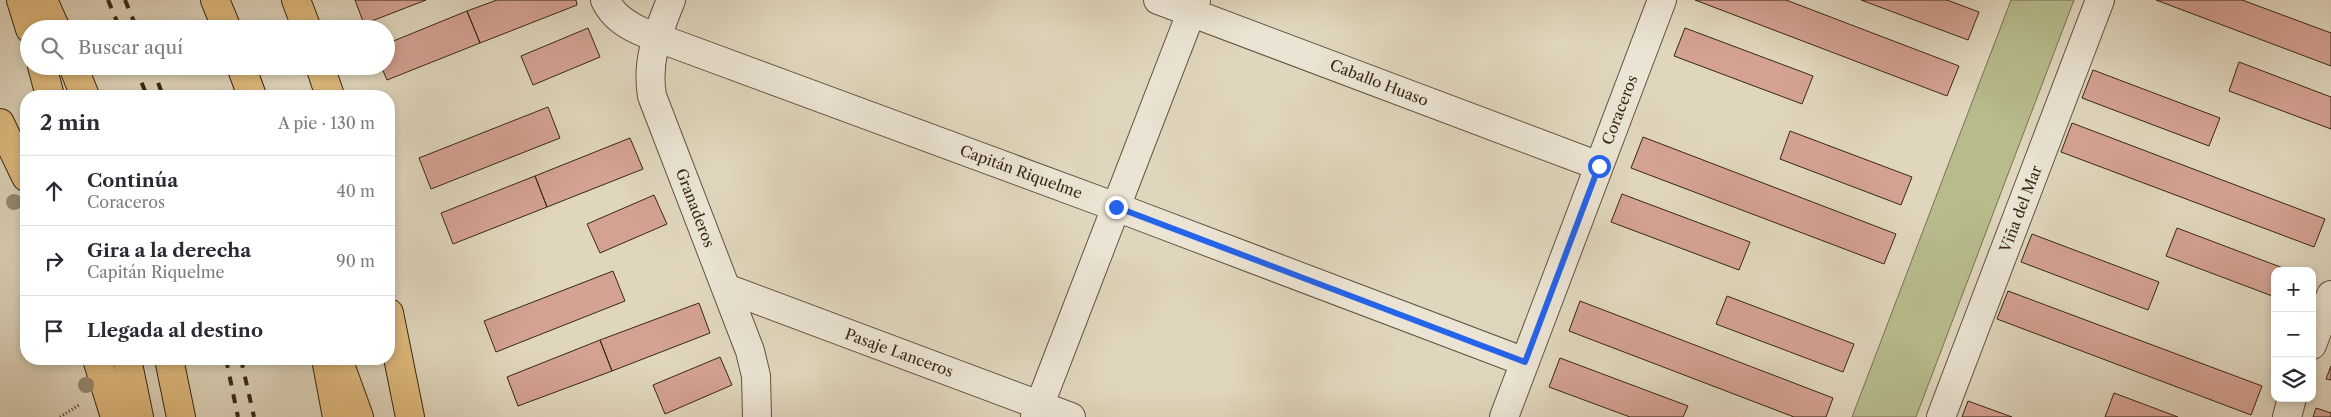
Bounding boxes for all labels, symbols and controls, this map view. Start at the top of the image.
search box [20,20,395,75]
icon: search [38,34,66,62]
text: Buscar aquí [78,36,183,59]
street label: Caballo Huaso [1327,55,1431,110]
street label: Coraceros [1598,72,1641,147]
text: 2 min [40,110,100,135]
text: A pie · 130 m [278,113,375,133]
street label: Capitán Riquelme [957,141,1085,203]
route start [1588,155,1611,178]
street label: Viña del Mar [1995,162,2046,256]
street label: Granaderos [672,166,719,250]
text: Continúa [87,169,178,192]
icon: ahead [40,177,68,205]
text: 40 m [336,181,375,201]
text: Coraceros [87,192,165,212]
route end [1105,196,1128,219]
text: Gira a la derecha [87,239,251,262]
icon: right [40,247,68,275]
text: 90 m [336,251,375,271]
text: Capitán Riquelme [87,262,225,282]
map controls [2271,267,2316,402]
button: + [2271,267,2316,312]
button: − [2271,312,2316,357]
icon: arrive [40,317,68,345]
text: Llegada al destino [87,319,263,342]
street label: Pasaje Lanceros [842,324,956,381]
button: layers [2271,357,2316,402]

